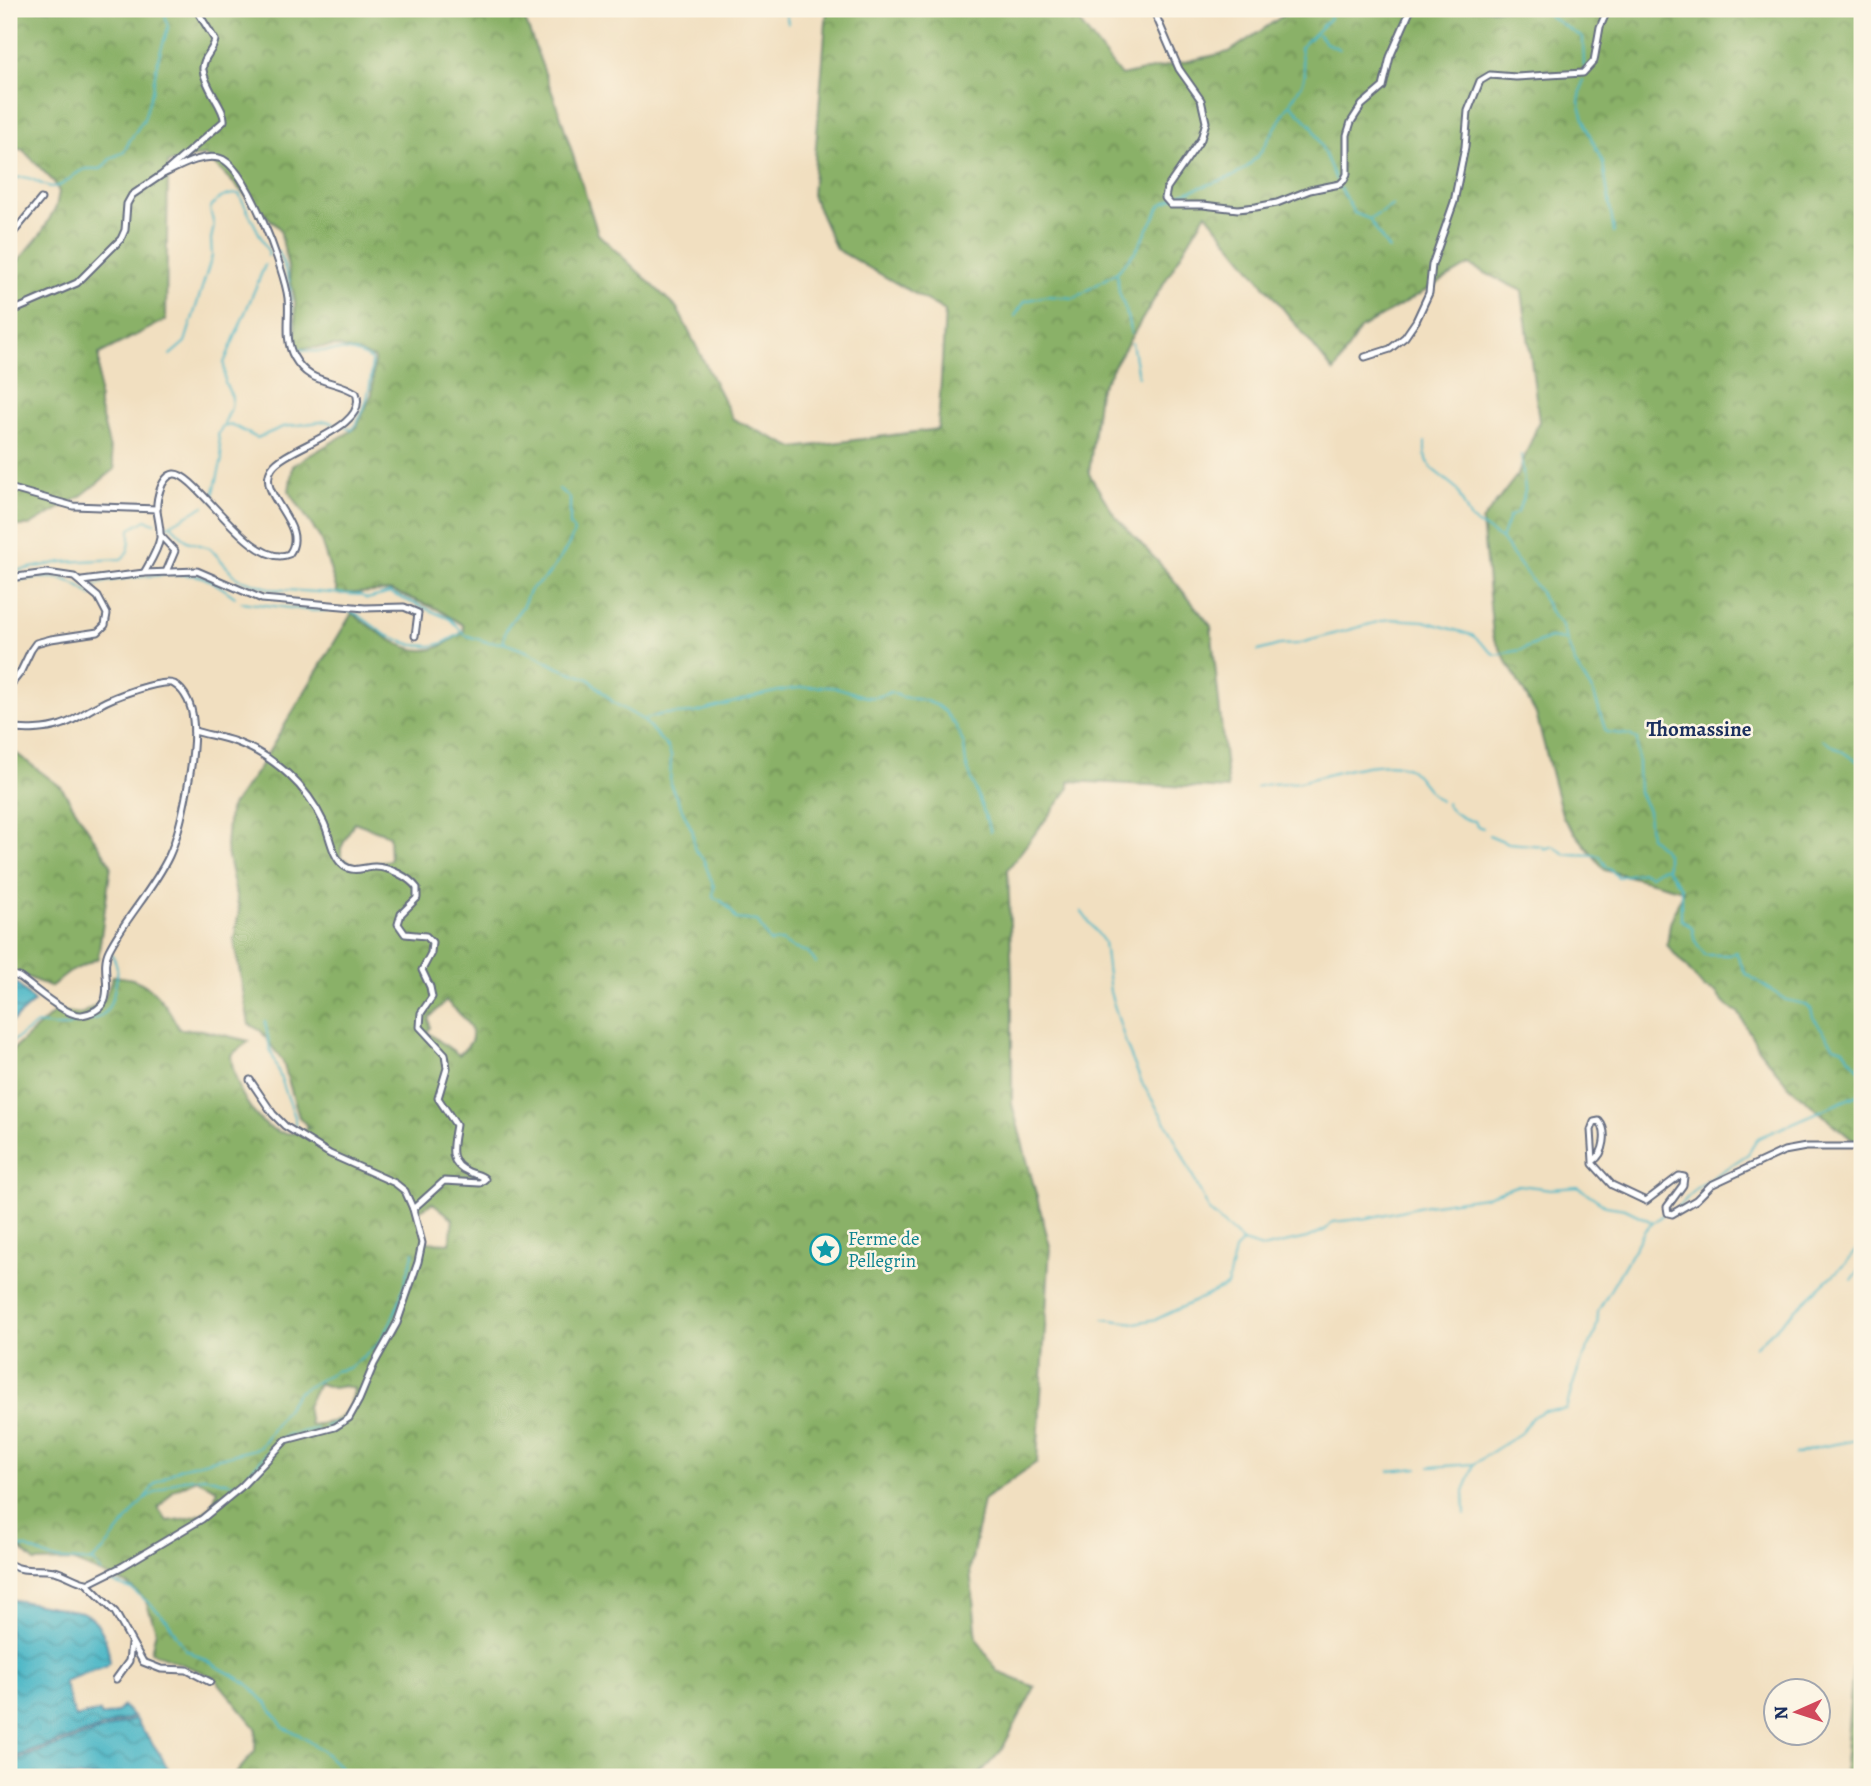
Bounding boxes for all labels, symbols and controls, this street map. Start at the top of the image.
district label: Thomassine [1647,715,1752,743]
place label: Ferme de Pellegrin [848,1226,919,1274]
place icon: Ferme de Pellegrin [808,1232,842,1266]
north arrow [1762,1678,1832,1748]
text: N [1768,1705,1794,1720]

